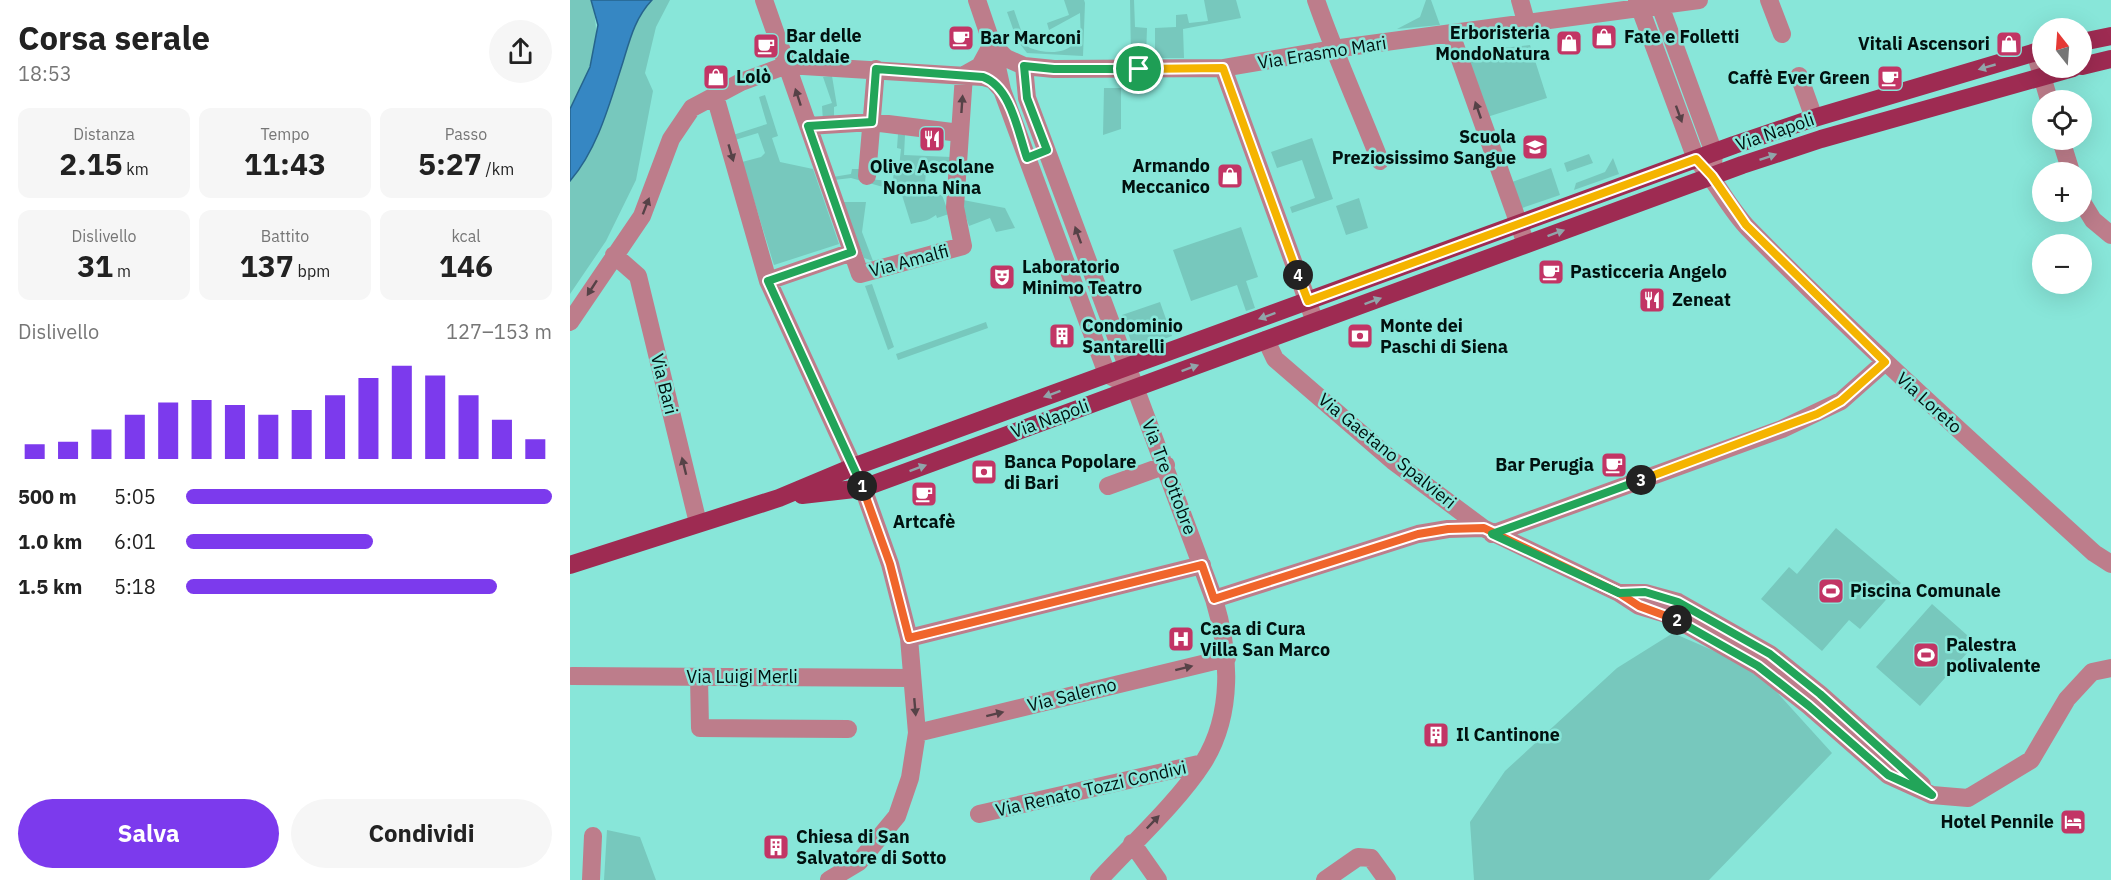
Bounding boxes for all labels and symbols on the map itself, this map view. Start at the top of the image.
north arrow [2032,18,2092,78]
place label: Erboristeria MondoNatura [1435,21,1550,65]
shop icon: Fate e Folletti [1589,22,1619,52]
cafe icon: Bar Marconi [946,23,976,53]
place label: Bar delle Caldaie [786,24,862,68]
place label: Fate e Folletti [1624,25,1739,48]
place label: Bar Marconi [980,26,1081,49]
shop icon: Erboristeria MondoNatura [1554,28,1584,58]
shop icon: Vitali Ascensori [1994,29,2024,59]
cafe icon: Bar delle Caldaie [751,31,781,61]
street label: Via Erasmo Mari [1256,31,1388,74]
place label: Vitali Ascensori [1858,32,1990,55]
pin [1113,43,1164,94]
shop icon: Lolò [701,62,731,92]
cafe icon: Caffè Ever Green [1875,63,1905,93]
one-way arrow [1978,63,1996,72]
place label: Lolò [736,65,771,88]
place label: Caffè Ever Green [1727,66,1870,89]
one-way arrow [793,88,802,106]
one-way arrow [958,94,967,113]
one-way arrow [1472,101,1482,119]
one-way arrow [1674,105,1684,123]
street label: Via Napoli [1733,107,1817,156]
restaurant icon: Olive Ascolane Nonna Nina [917,124,947,154]
place label: Scuola Preziosissimo Sangue [1332,125,1516,169]
school or university icon: Scuola Preziosissimo Sangue [1520,132,1550,162]
one-way arrow [727,144,736,162]
one-way arrow [1759,151,1777,161]
place label: Armando Meccanico [1121,154,1210,198]
place label: Olive Ascolane Nonna Nina [870,155,994,199]
shop icon: Armando Meccanico [1215,161,1245,191]
one-way arrow [642,197,651,215]
one-way arrow [1072,226,1082,244]
one-way arrow [1547,228,1565,238]
street label: Via Amalfi [867,239,951,282]
place label: Laboratorio Minimo Teatro [1022,255,1142,299]
cafe icon: Pasticceria Angelo [1536,257,1566,287]
pin: 4 [1283,260,1313,290]
place label: Pasticceria Angelo [1570,260,1727,283]
theatre icon: Laboratorio Minimo Teatro [987,262,1017,292]
one-way arrow [586,280,598,296]
restaurant icon: Zeneat [1637,285,1667,315]
place label: Zeneat [1672,288,1731,311]
one-way arrow [1364,295,1382,305]
one-way arrow [1258,311,1276,321]
place label: Condominio Santarelli [1082,314,1183,358]
place label: Monte dei Paschi di Siena [1380,314,1508,358]
building icon: Condominio Santarelli [1047,321,1077,351]
bank icon: Monte dei Paschi di Siena [1345,321,1375,351]
street label: Via Bari [646,351,683,417]
one-way arrow [1181,362,1199,372]
street label: Via Loreto [1892,367,1967,438]
street label: Via Gaetano Spalvieri [1313,388,1461,513]
one-way arrow [1042,390,1060,400]
street label: Via Napoli [1008,394,1092,443]
street label: Via Tre Ottobre [1137,416,1202,538]
place label: Banca Popolare di Bari [1004,450,1136,494]
cafe icon: Bar Perugia [1599,450,1629,480]
place label: Bar Perugia [1495,453,1594,476]
one-way arrow [679,457,689,476]
bank icon: Banca Popolare di Bari [969,457,999,487]
one-way arrow [909,462,927,472]
pin: 3 [1626,465,1656,495]
pin: 1 [847,471,877,501]
cafe icon: Artcafè [909,479,939,509]
place label: Artcafè [893,510,955,533]
sports icon: Piscina Comunale [1816,576,1846,606]
place label: Piscina Comunale [1850,579,2001,602]
pin: 2 [1662,605,1692,635]
place label: Casa di Cura Villa San Marco [1200,617,1330,661]
hospital icon: Casa di Cura Villa San Marco [1166,624,1196,654]
place label: Palestra polivalente [1946,633,2041,677]
sports icon: Palestra polivalente [1911,640,1941,670]
one-way arrow [1175,663,1193,673]
street label: Via Luigi Merli [686,665,798,688]
street label: Via Salerno [1025,672,1119,717]
one-way arrow [910,698,920,717]
one-way arrow [985,709,1004,718]
building icon: Il Cantinone [1421,720,1451,750]
place label: Il Cantinone [1456,723,1560,746]
street label: Via Renato Tozzi Condivi [993,755,1189,822]
hotel icon: Hotel Pennile [2058,807,2088,837]
place label: Hotel Pennile [1941,810,2054,833]
one-way arrow [1145,815,1159,829]
place label: Chiesa di San Salvatore di Sotto [796,825,946,869]
building icon: Chiesa di San Salvatore di Sotto [761,832,791,862]

